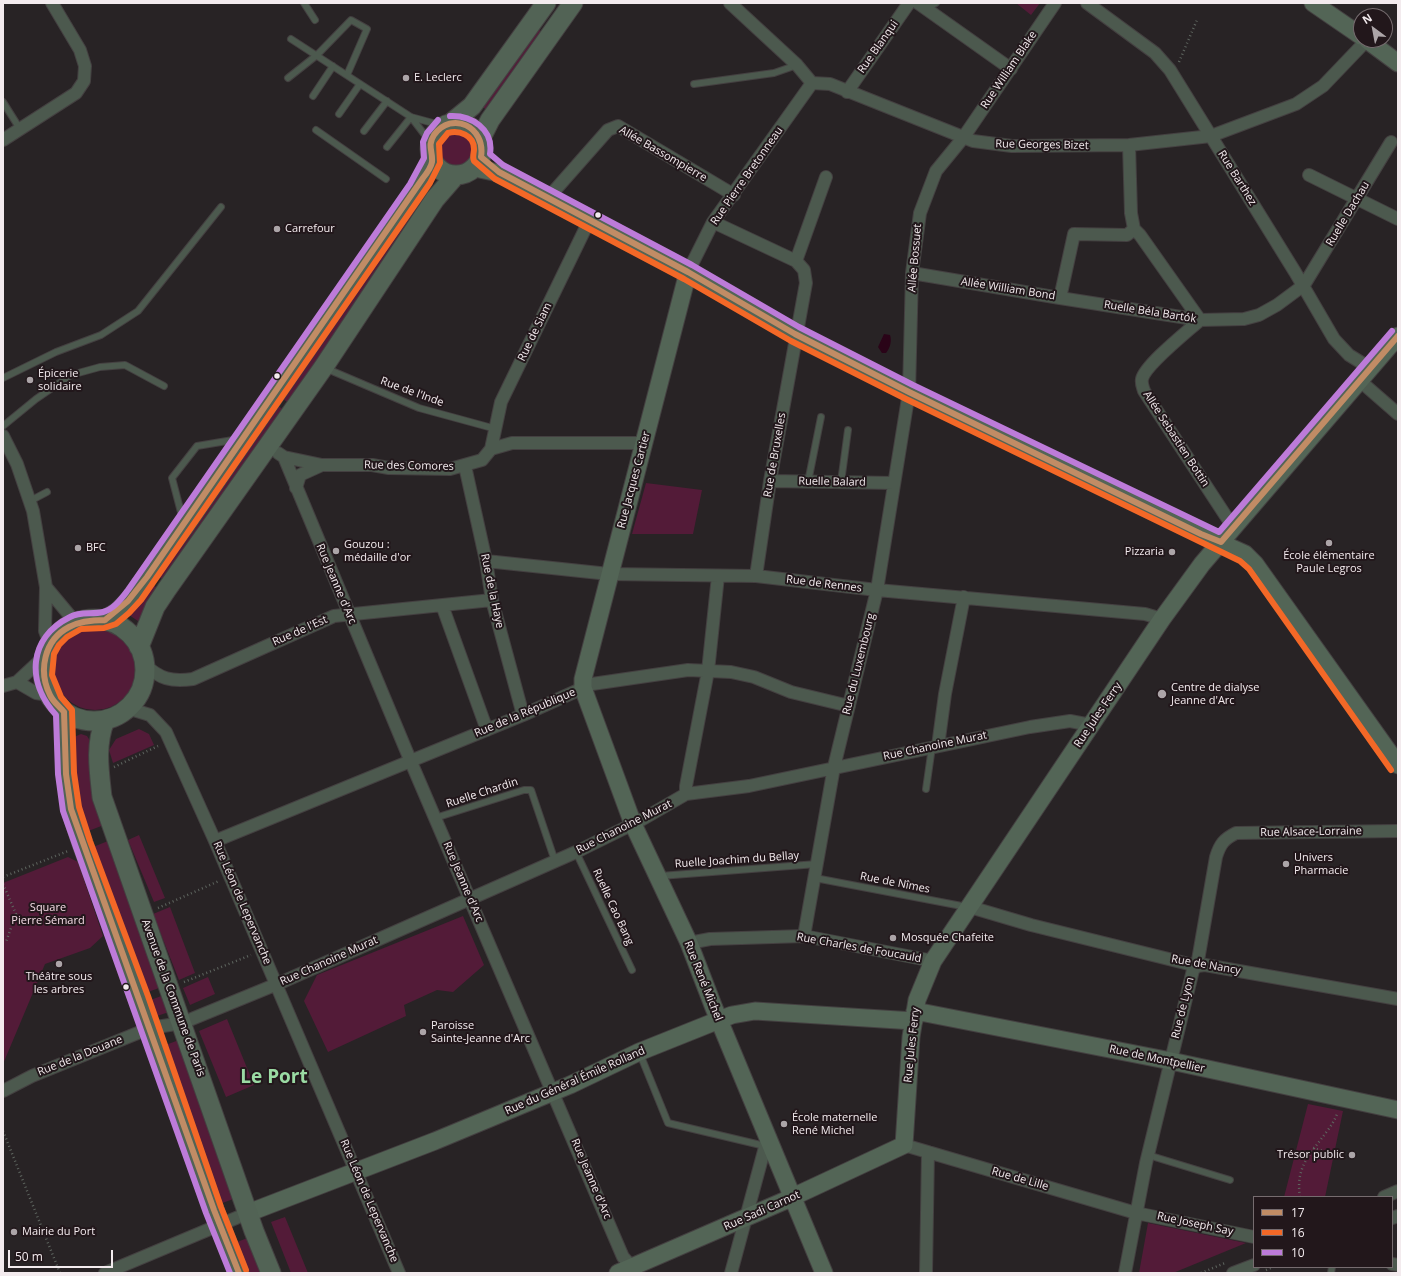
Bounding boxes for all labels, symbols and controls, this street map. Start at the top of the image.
north arrow [1353,8,1393,48]
text: N [1359,10,1375,27]
street label: Rue Blanqui [855,18,901,76]
street label: Rue William Blake [978,29,1040,111]
place label: E. Leclerc [414,71,462,85]
marker: E. Leclerc [401,73,411,83]
street label: Allée Bassompierre [617,124,709,184]
street label: Rue Pierre Bretonneau [708,124,786,228]
street label: Rue Georges Bizet [995,138,1089,152]
street label: Rue Barthez [1215,148,1259,208]
street label: Ruelle Dachau [1323,179,1373,249]
unlabelled marker [593,210,603,220]
place label: Carrefour [285,222,335,236]
street label: Allée Bossuet [905,223,925,293]
marker: Carrefour [272,224,282,234]
street label: Allée William Bond [960,275,1056,303]
street label: Ruelle Béla Bartók [1103,298,1197,326]
street label: Rue de Siam [515,301,555,363]
place label: Épicerie solidaire [38,367,82,393]
unlabelled marker [272,371,282,381]
street label: Rue de l'Inde [379,374,445,410]
marker: Épicerie solidaire [25,375,35,385]
street label: Allée Sebastien Bottin [1140,389,1212,489]
street label: Rue de Bruxelles [761,412,789,498]
street label: Rue Jacques Cartier [615,430,653,530]
street label: Rue des Comores [364,459,454,473]
street label: Ruelle Balard [798,475,866,489]
place label: Gouzou : médaille d'or [344,538,411,564]
marker: École élémentaire Paule Legros [1324,538,1334,548]
place label: BFC [86,541,106,555]
street label: Rue Jeanne d'Arc [313,542,359,626]
marker: BFC [73,543,83,553]
place label: Pizzaria [1125,545,1164,559]
marker: Gouzou : médaille d'or [331,546,341,556]
marker: Pizzaria [1167,547,1177,557]
place label: École élémentaire Paule Legros [1283,549,1375,575]
street label: Rue de la Haye [478,552,506,630]
street label: Rue de Rennes [785,573,863,595]
street label: Rue du Luxembourg [840,612,878,716]
street label: Rue de l'Est [270,613,330,649]
street label: Rue Jules Ferry [1071,680,1125,750]
place label: Centre de dialyse Jeanne d'Arc [1171,681,1259,707]
street label: Rue de la République [473,686,577,740]
marker: Centre de dialyse Jeanne d'Arc [1156,688,1168,700]
street label: Rue Chanoine Murat [882,729,988,763]
street label: Ruelle Chardin [444,775,520,811]
street label: Rue Chanoine Murat [574,797,674,857]
street label: Rue Alsace-Lorraine [1260,825,1362,839]
street label: Rue Léon de Lepervanche [210,840,274,966]
street label: Rue Jeanne d'Arc [440,840,486,924]
street label: Ruelle Joachim du Bellay [674,849,800,871]
place label: Univers Pharmacie [1294,851,1348,877]
marker: Univers Pharmacie [1281,859,1291,869]
street label: Ruelle Cao Bang [590,867,636,947]
street label: Rue de Nîmes [859,870,931,896]
park label: Square Pierre Sémard [11,901,85,927]
street label: Avenue de la Commune de Paris [138,918,208,1078]
street label: Rue Charles de Foucauld [796,931,922,965]
place label: Mosquée Chafeite [901,931,994,945]
marker: Mosquée Chafeite [888,933,898,943]
street label: Rue Chanoine Murat [278,934,380,988]
street label: Rue René Michel [681,939,725,1023]
street label: Rue de Nancy [1170,952,1242,978]
marker: Théâtre sous les arbres [54,959,64,969]
place label: Théâtre sous les arbres [26,970,92,996]
street label: Rue de Lyon [1169,976,1197,1040]
unlabelled marker [121,982,131,992]
street label: Rue Jules Ferry [901,1007,923,1083]
place label: Paroisse Sainte-Jeanne d'Arc [431,1019,530,1045]
marker: Paroisse Sainte-Jeanne d'Arc [418,1027,428,1037]
street label: Rue de la Douane [36,1033,124,1079]
street label: Rue de Montpellier [1108,1042,1206,1076]
street label: Rue du Général Émile Rolland [503,1044,647,1118]
district label: Le Port [240,1067,308,1089]
place label: École maternelle René Michel [792,1111,877,1137]
marker: École maternelle René Michel [779,1119,789,1129]
street label: Rue Jeanne d'Arc [568,1137,614,1221]
street label: Rue Léon de Lepervanche [337,1138,401,1264]
place label: Trésor public [1277,1148,1344,1162]
marker: Trésor public [1347,1150,1357,1160]
street label: Rue de Lille [990,1165,1050,1193]
street label: Rue Sadi Carnot [722,1188,802,1234]
legend [1253,1196,1393,1268]
text: 17 [1291,1204,1305,1221]
street label: Rue Joseph Say [1156,1209,1234,1239]
text: 16 [1291,1224,1305,1241]
place label: Mairie du Port [22,1225,95,1239]
marker: Mairie du Port [9,1227,19,1237]
scale bar [10,1242,115,1268]
text: 10 [1291,1244,1305,1261]
text: 50 m [15,1248,43,1265]

